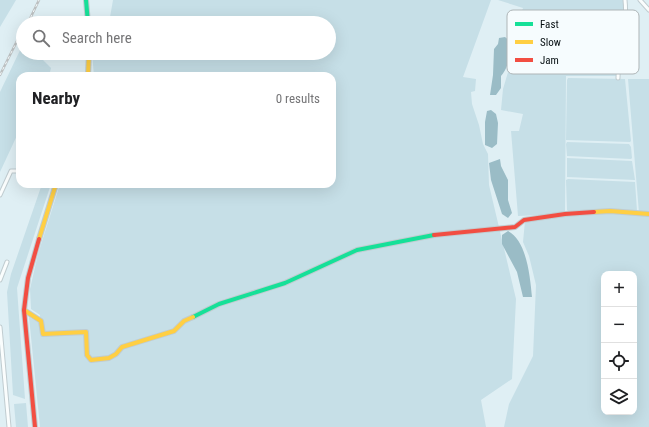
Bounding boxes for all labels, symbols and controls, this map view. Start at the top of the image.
legend [507,10,639,74]
search box [16,16,336,60]
text: Fast [540,18,559,31]
icon: search [30,27,52,49]
text: Search here [62,29,132,47]
text: Slow [540,36,561,49]
text: Jam [540,54,559,67]
text: Nearby [32,88,80,108]
text: 0 results [276,91,320,106]
map controls [601,271,637,415]
button: + [601,271,637,307]
button: − [601,307,637,343]
button: locate [601,343,637,379]
button: layers [601,379,637,415]

